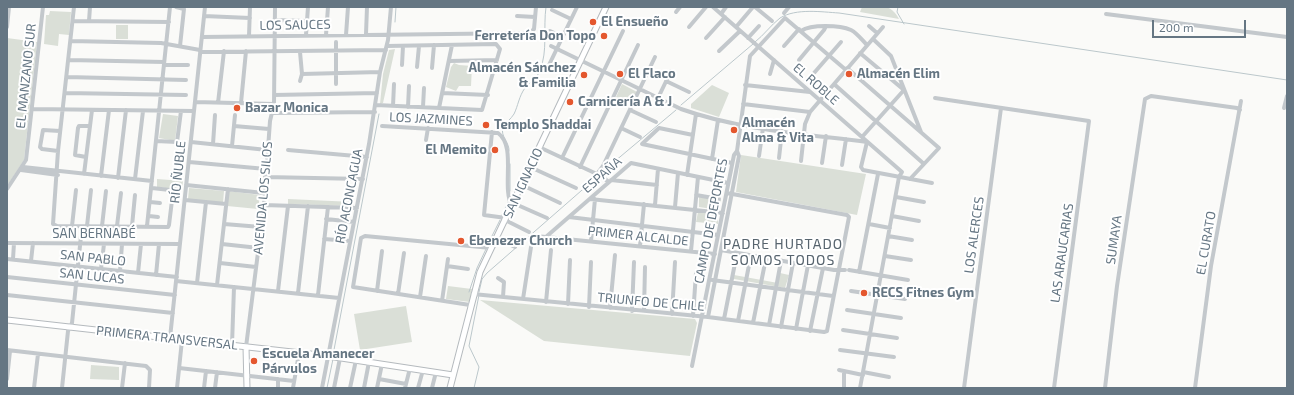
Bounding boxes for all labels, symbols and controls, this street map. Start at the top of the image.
scale bar [1154,12,1248,38]
place label: El Ensueño [601,14,668,30]
street label: LOS SAUCES [259,17,331,33]
marker: El Ensueño [588,17,598,27]
text: 200 m [1159,20,1193,34]
street label: EL MANZANO SUR [13,23,39,129]
place label: Ferretería Don Topo [474,28,596,44]
marker: Ferretería Don Topo [599,31,609,41]
place label: Almacén Sánchez & Familia [468,60,576,91]
street label: EL ROBLE [790,60,842,108]
place label: El Flaco [628,66,676,82]
place label: Almacén Elim [857,66,940,82]
marker: El Flaco [615,69,625,79]
marker: Almacén Elim [844,69,854,79]
marker: Almacén Sánchez & Familia [579,70,589,80]
place label: Carnicería A & J [578,94,672,110]
marker: Carnicería A & J [565,97,575,107]
place label: Bazar Monica [245,100,328,116]
marker: Bazar Monica [232,103,242,113]
street label: LOS JAZMINES [389,109,473,129]
place label: Almacén Alma & Vita [742,115,814,146]
place label: Templo Shaddai [494,117,591,133]
marker: Templo Shaddai [481,120,491,130]
marker: Almacén Alma & Vita [729,125,739,135]
street label: RÍO ÑUBLE [167,140,189,204]
street label: AVENIDA LOS SILOS [250,141,276,255]
place label: El Memito [425,142,487,158]
marker: El Memito [490,145,500,155]
street label: SAN IGNACIO [500,145,546,221]
street label: RÍO ACONCAGUA [332,147,366,245]
street label: ESPAÑA [579,154,625,196]
street label: CAMPO DE DEPORTES [691,157,731,285]
street label: LOS ALERCES [961,196,987,274]
street label: LAS ARAUCARIAS [1047,202,1077,304]
street label: EL CURATO [1193,210,1219,276]
street label: SUMAYA [1103,214,1125,266]
street label: PRIMER ALCALDE [587,223,689,249]
street label: SAN BERNABÉ [52,226,136,242]
place label: Ebenezer Church [469,233,572,249]
marker: Ebenezer Church [456,236,466,246]
district label: PADRE HURTADO SOMOS TODOS [723,236,843,268]
street label: SAN PABLO [59,247,127,269]
street label: SAN LUCAS [59,265,125,287]
place label: RECS Fitnes Gym [872,285,974,301]
marker: RECS Fitnes Gym [859,288,869,298]
street label: TRIUNFO DE CHILE [597,290,705,314]
street label: PRIMERA TRANSVERSAL [95,323,239,353]
place label: Escuela Amanecer Párvulos [262,346,374,377]
marker: Escuela Amanecer Párvulos [249,356,259,366]

